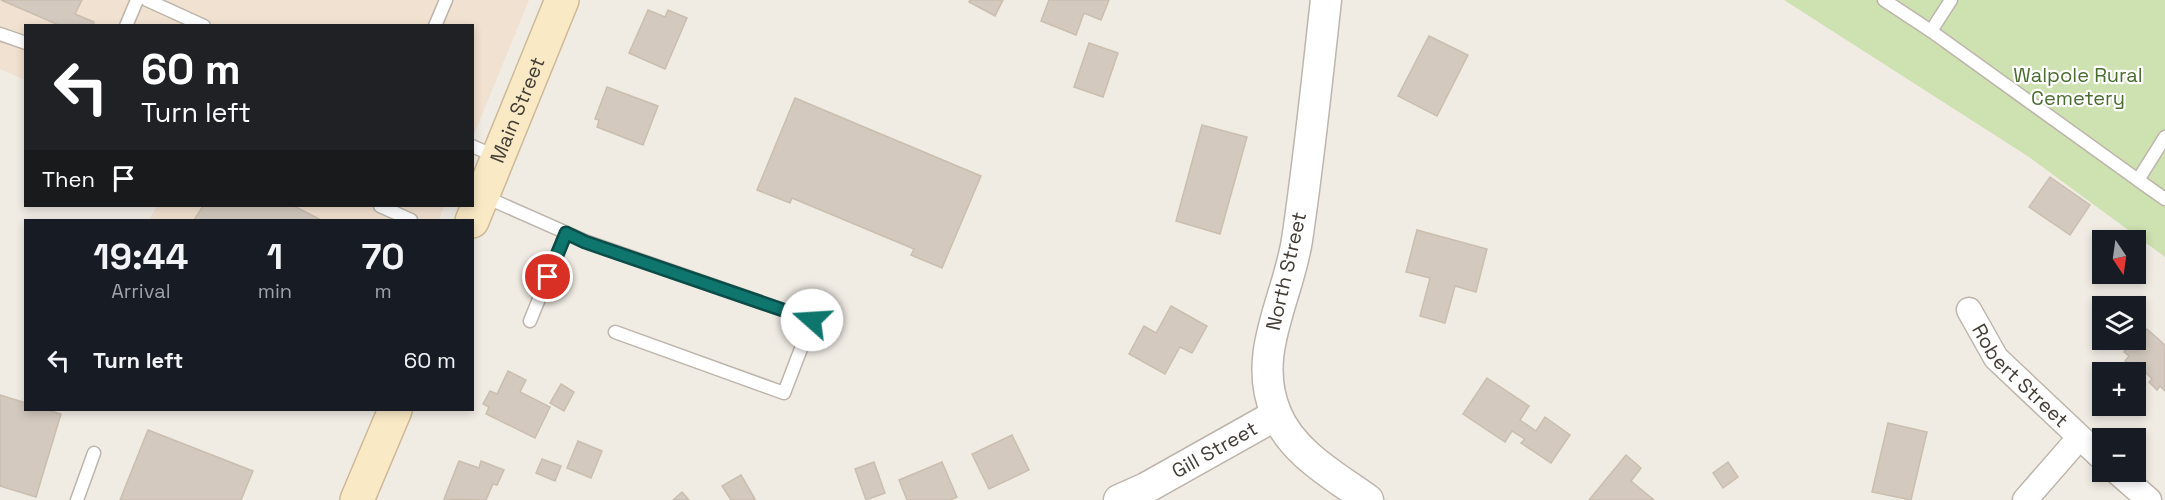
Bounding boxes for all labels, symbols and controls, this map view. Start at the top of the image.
text: 60 m [141,43,241,96]
icon: left [42,48,120,126]
street label: Main Street [484,53,550,167]
park label: Walpole Rural Cemetery [2013,62,2143,111]
text: Turn left [141,95,251,130]
icon: arrive [107,162,140,195]
text: Then [42,165,95,193]
street label: North Street [1260,209,1312,333]
north arrow [2092,230,2146,284]
map controls [2092,230,2146,482]
text: 19:44 [93,234,188,280]
text: 1 [267,234,283,280]
text: 70 [362,234,405,280]
pin [522,251,573,302]
icon: arrive [531,260,564,293]
text: Arrival [111,278,171,304]
text: min [258,278,292,304]
text: m [374,278,392,304]
position arrow [780,288,844,352]
button: layers [2092,296,2146,350]
street label: Robert Street [1966,319,2074,433]
icon: left [42,344,75,377]
text: Turn left [93,346,183,374]
text: 60 m [404,346,456,374]
button: + [2092,362,2146,416]
street label: Gill Street [1167,415,1262,484]
button: − [2092,428,2146,482]

